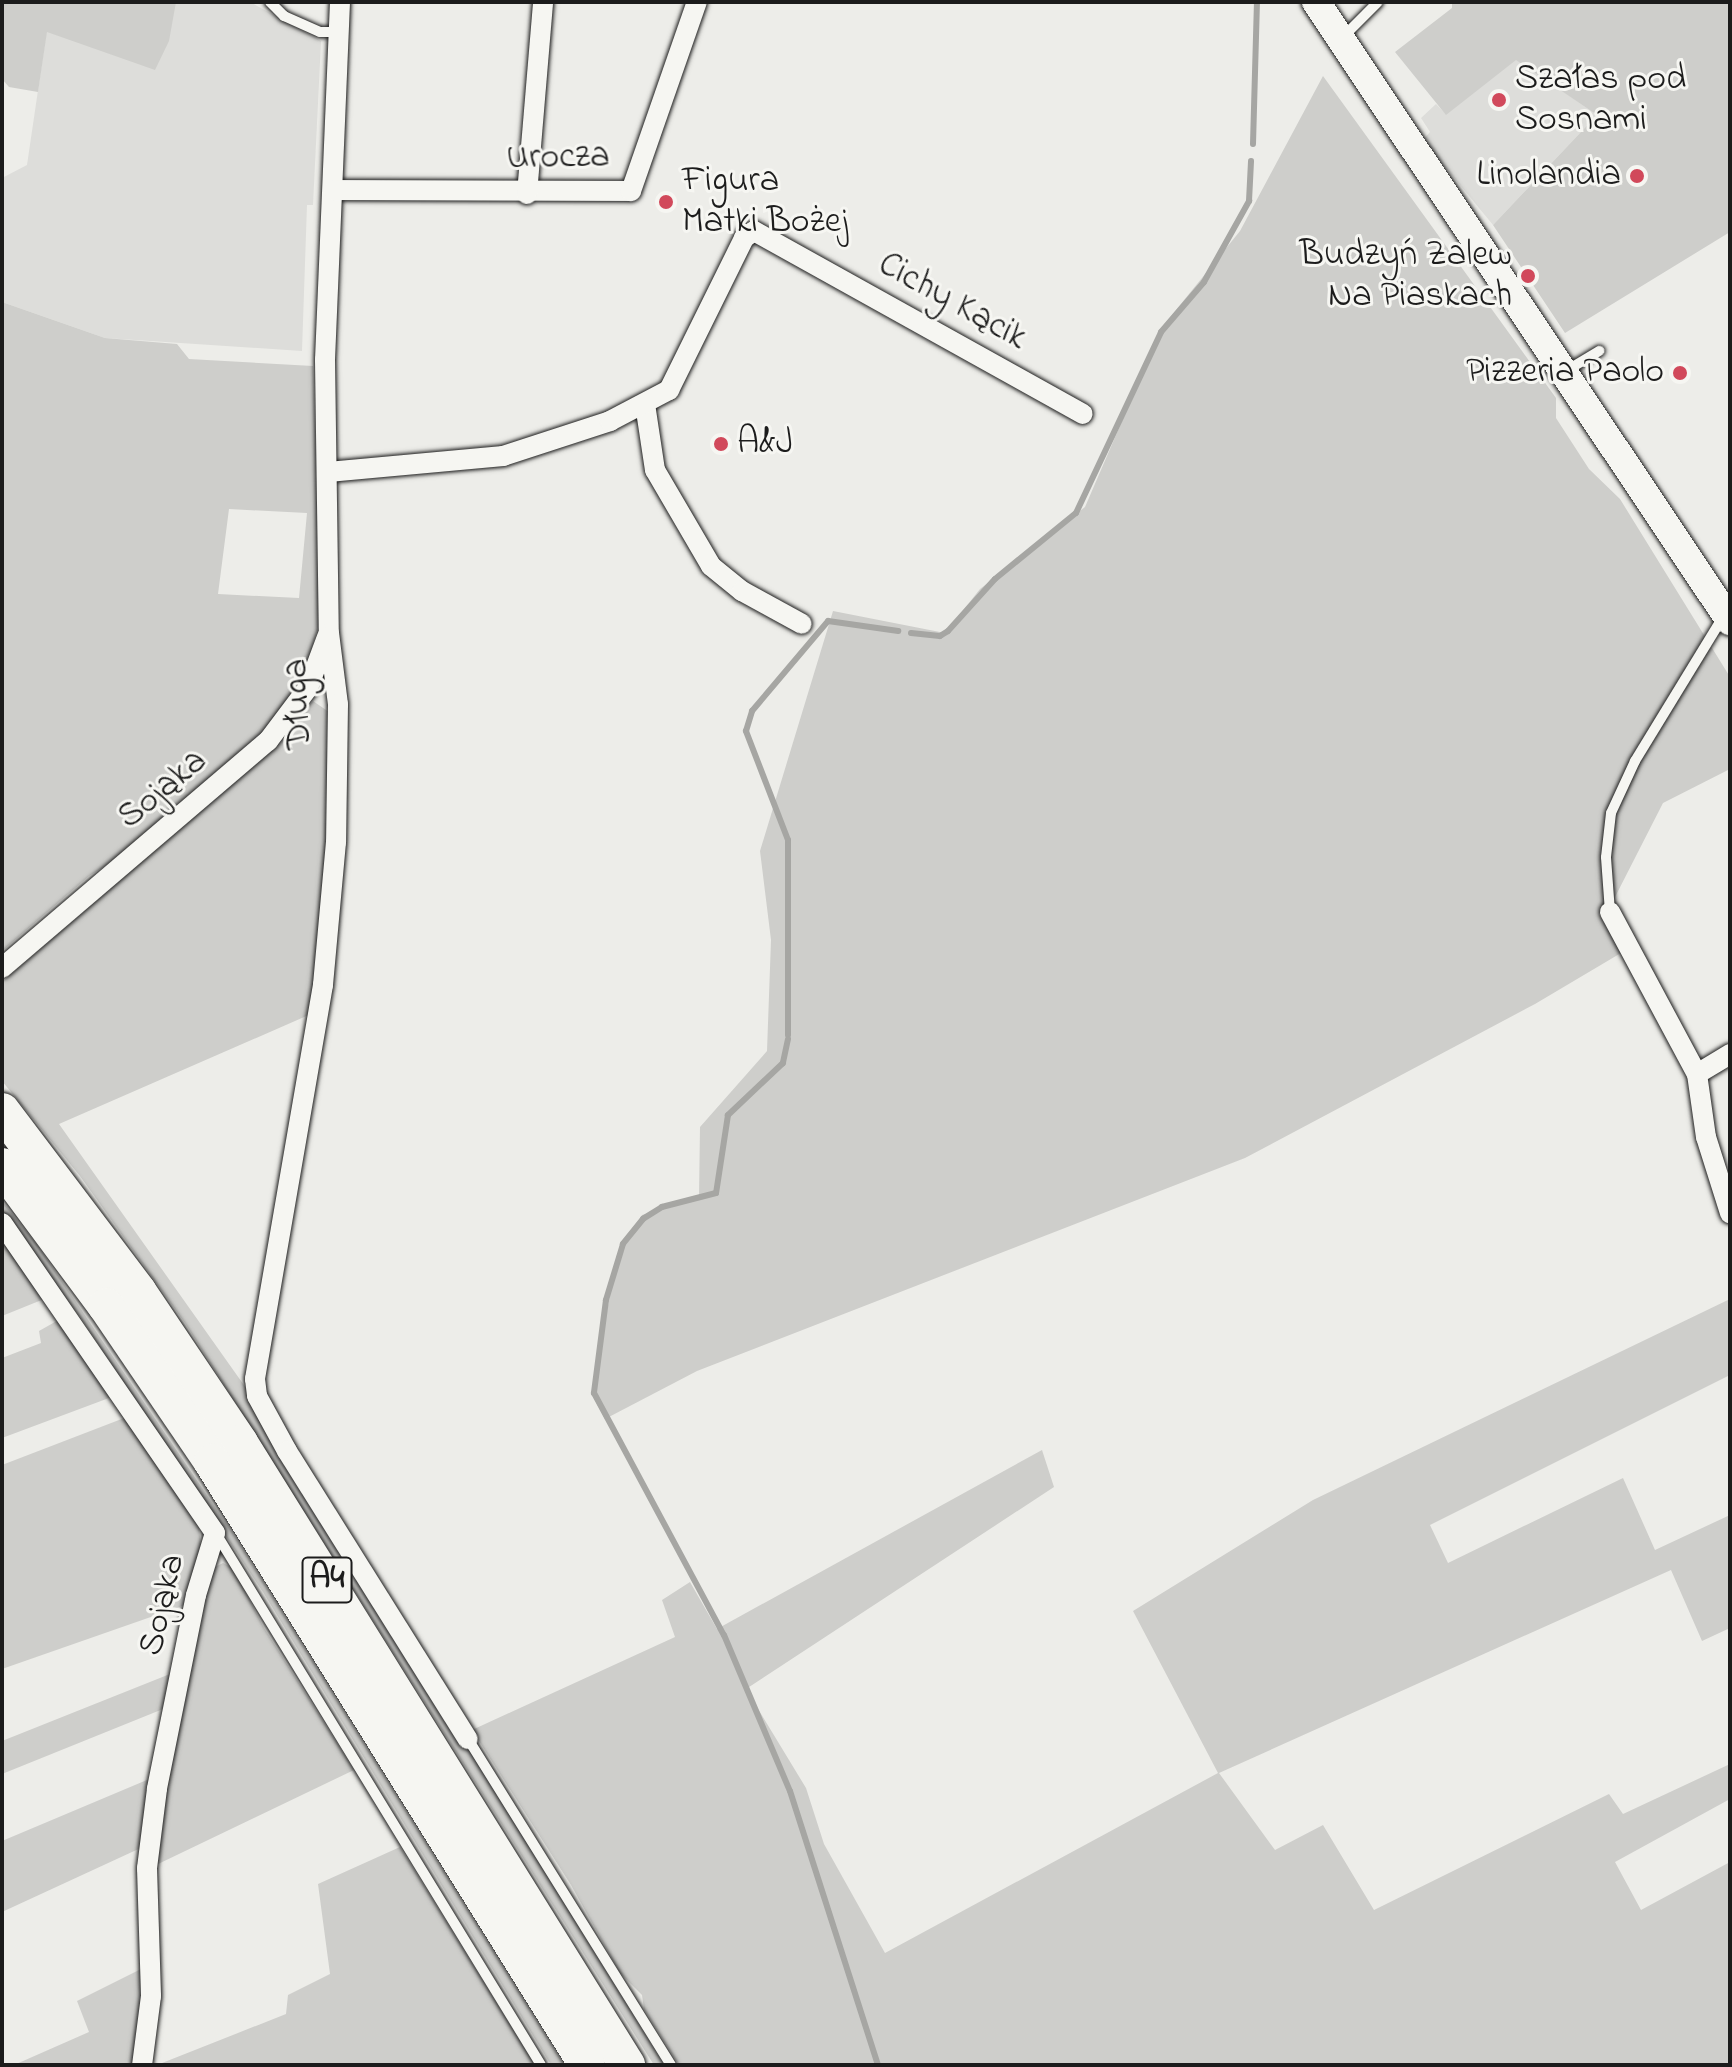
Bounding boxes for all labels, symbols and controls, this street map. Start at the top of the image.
place label: Szałas pod Sosnami [1515,57,1686,142]
marker: Szałas pod Sosnami [1490,91,1508,109]
street label: Urocza [506,136,610,180]
place label: Linolandia [1476,154,1621,198]
place label: Figura Matki Bożej [682,159,848,244]
marker: Linolandia [1628,167,1646,185]
marker: Figura Matki Bożej [657,193,675,211]
place label: Budzyń Zalew Na Piaskach [1300,233,1512,318]
street label: Cichy Kącik [870,243,1034,361]
marker: Budzyń Zalew Na Piaskach [1519,267,1537,285]
place label: Pizzeria Paolo [1466,351,1664,395]
marker: Pizzeria Paolo [1671,364,1689,382]
place label: A&J [737,422,793,466]
marker: A&J [712,435,730,453]
street label: Długa [275,658,323,750]
street label: Sojąka [110,740,216,840]
street label: Sojąka [130,1550,196,1660]
road number: A4 [301,1550,353,1610]

